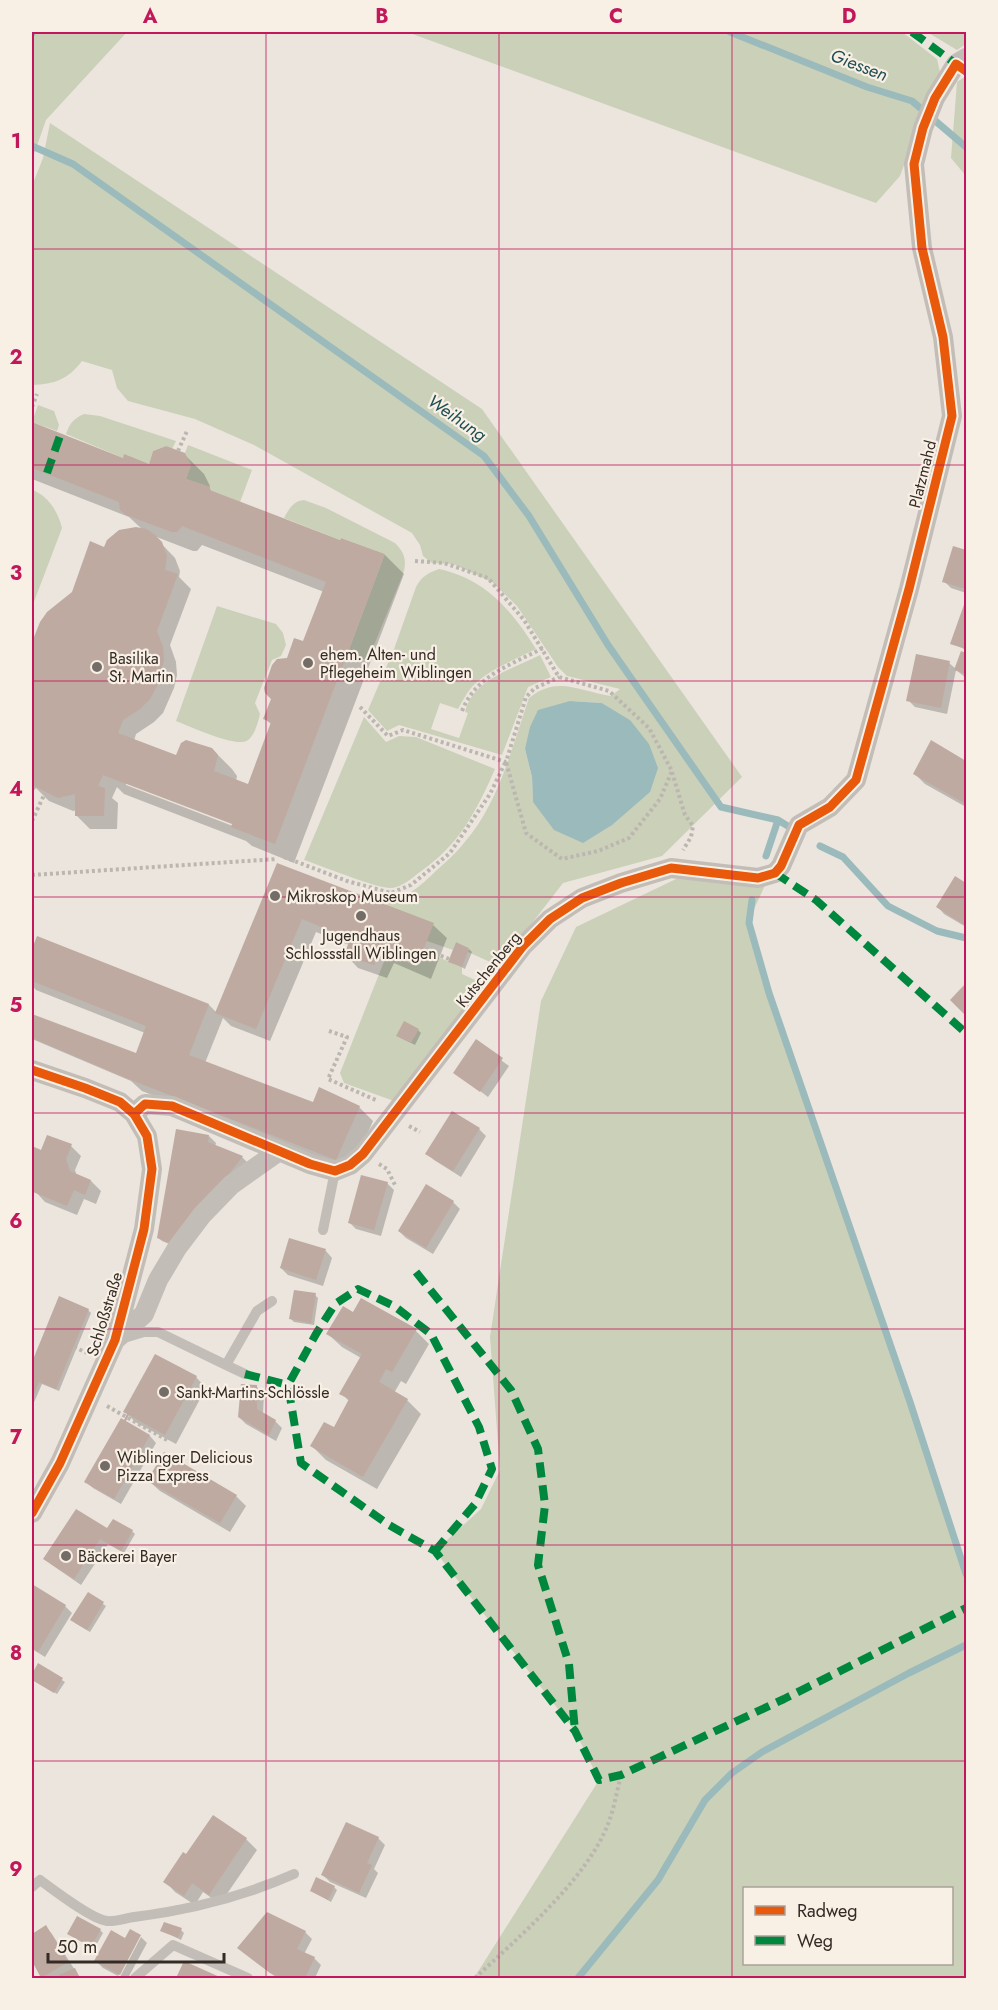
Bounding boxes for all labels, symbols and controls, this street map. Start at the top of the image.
text: A [142,2,158,31]
text: B [375,2,389,31]
text: C [609,2,623,31]
text: D [842,2,856,31]
water label: Giessen [827,42,891,88]
text: 1 [11,127,21,156]
text: 2 [9,343,23,372]
water label: Weihung [422,388,492,448]
street label: Platzmahd [903,438,942,510]
text: 3 [10,559,22,588]
place label: ehem. Alten- und Pflegeheim Wiblingen [320,643,472,684]
place label: Basilika St. Martin [109,647,174,688]
marker: ehem. Alten- und Pflegeheim Wiblingen [301,656,315,670]
marker: Basilika St. Martin [90,660,104,674]
text: 4 [9,775,23,804]
place label: Mikroskop Museum [287,885,418,908]
marker: Mikroskop Museum [268,889,282,903]
marker: Jugendhaus Schlossstall Wiblingen [354,909,368,923]
place label: Jugendhaus Schlossstall Wiblingen [285,924,437,965]
street label: Kutschenberg [451,926,526,1012]
text: 5 [10,991,23,1020]
text: 6 [9,1207,23,1236]
street label: Schloßstraße [81,1269,128,1359]
place label: Sankt-Martins-Schlössle [176,1381,330,1404]
marker: Sankt-Martins-Schlössle [157,1385,171,1399]
text: 7 [10,1423,23,1452]
place label: Wiblinger Delicious Pizza Express [117,1446,252,1487]
marker: Wiblinger Delicious Pizza Express [98,1459,112,1473]
place label: Bäckerei Bayer [78,1545,177,1568]
marker: Bäckerei Bayer [59,1549,73,1563]
text: 8 [10,1639,22,1668]
text: 9 [9,1855,23,1884]
legend [743,1887,953,1965]
text: Radweg [797,1898,858,1924]
scale bar [48,1926,224,1964]
text: Weg [797,1928,833,1954]
text: 50 m [57,1934,97,1960]

